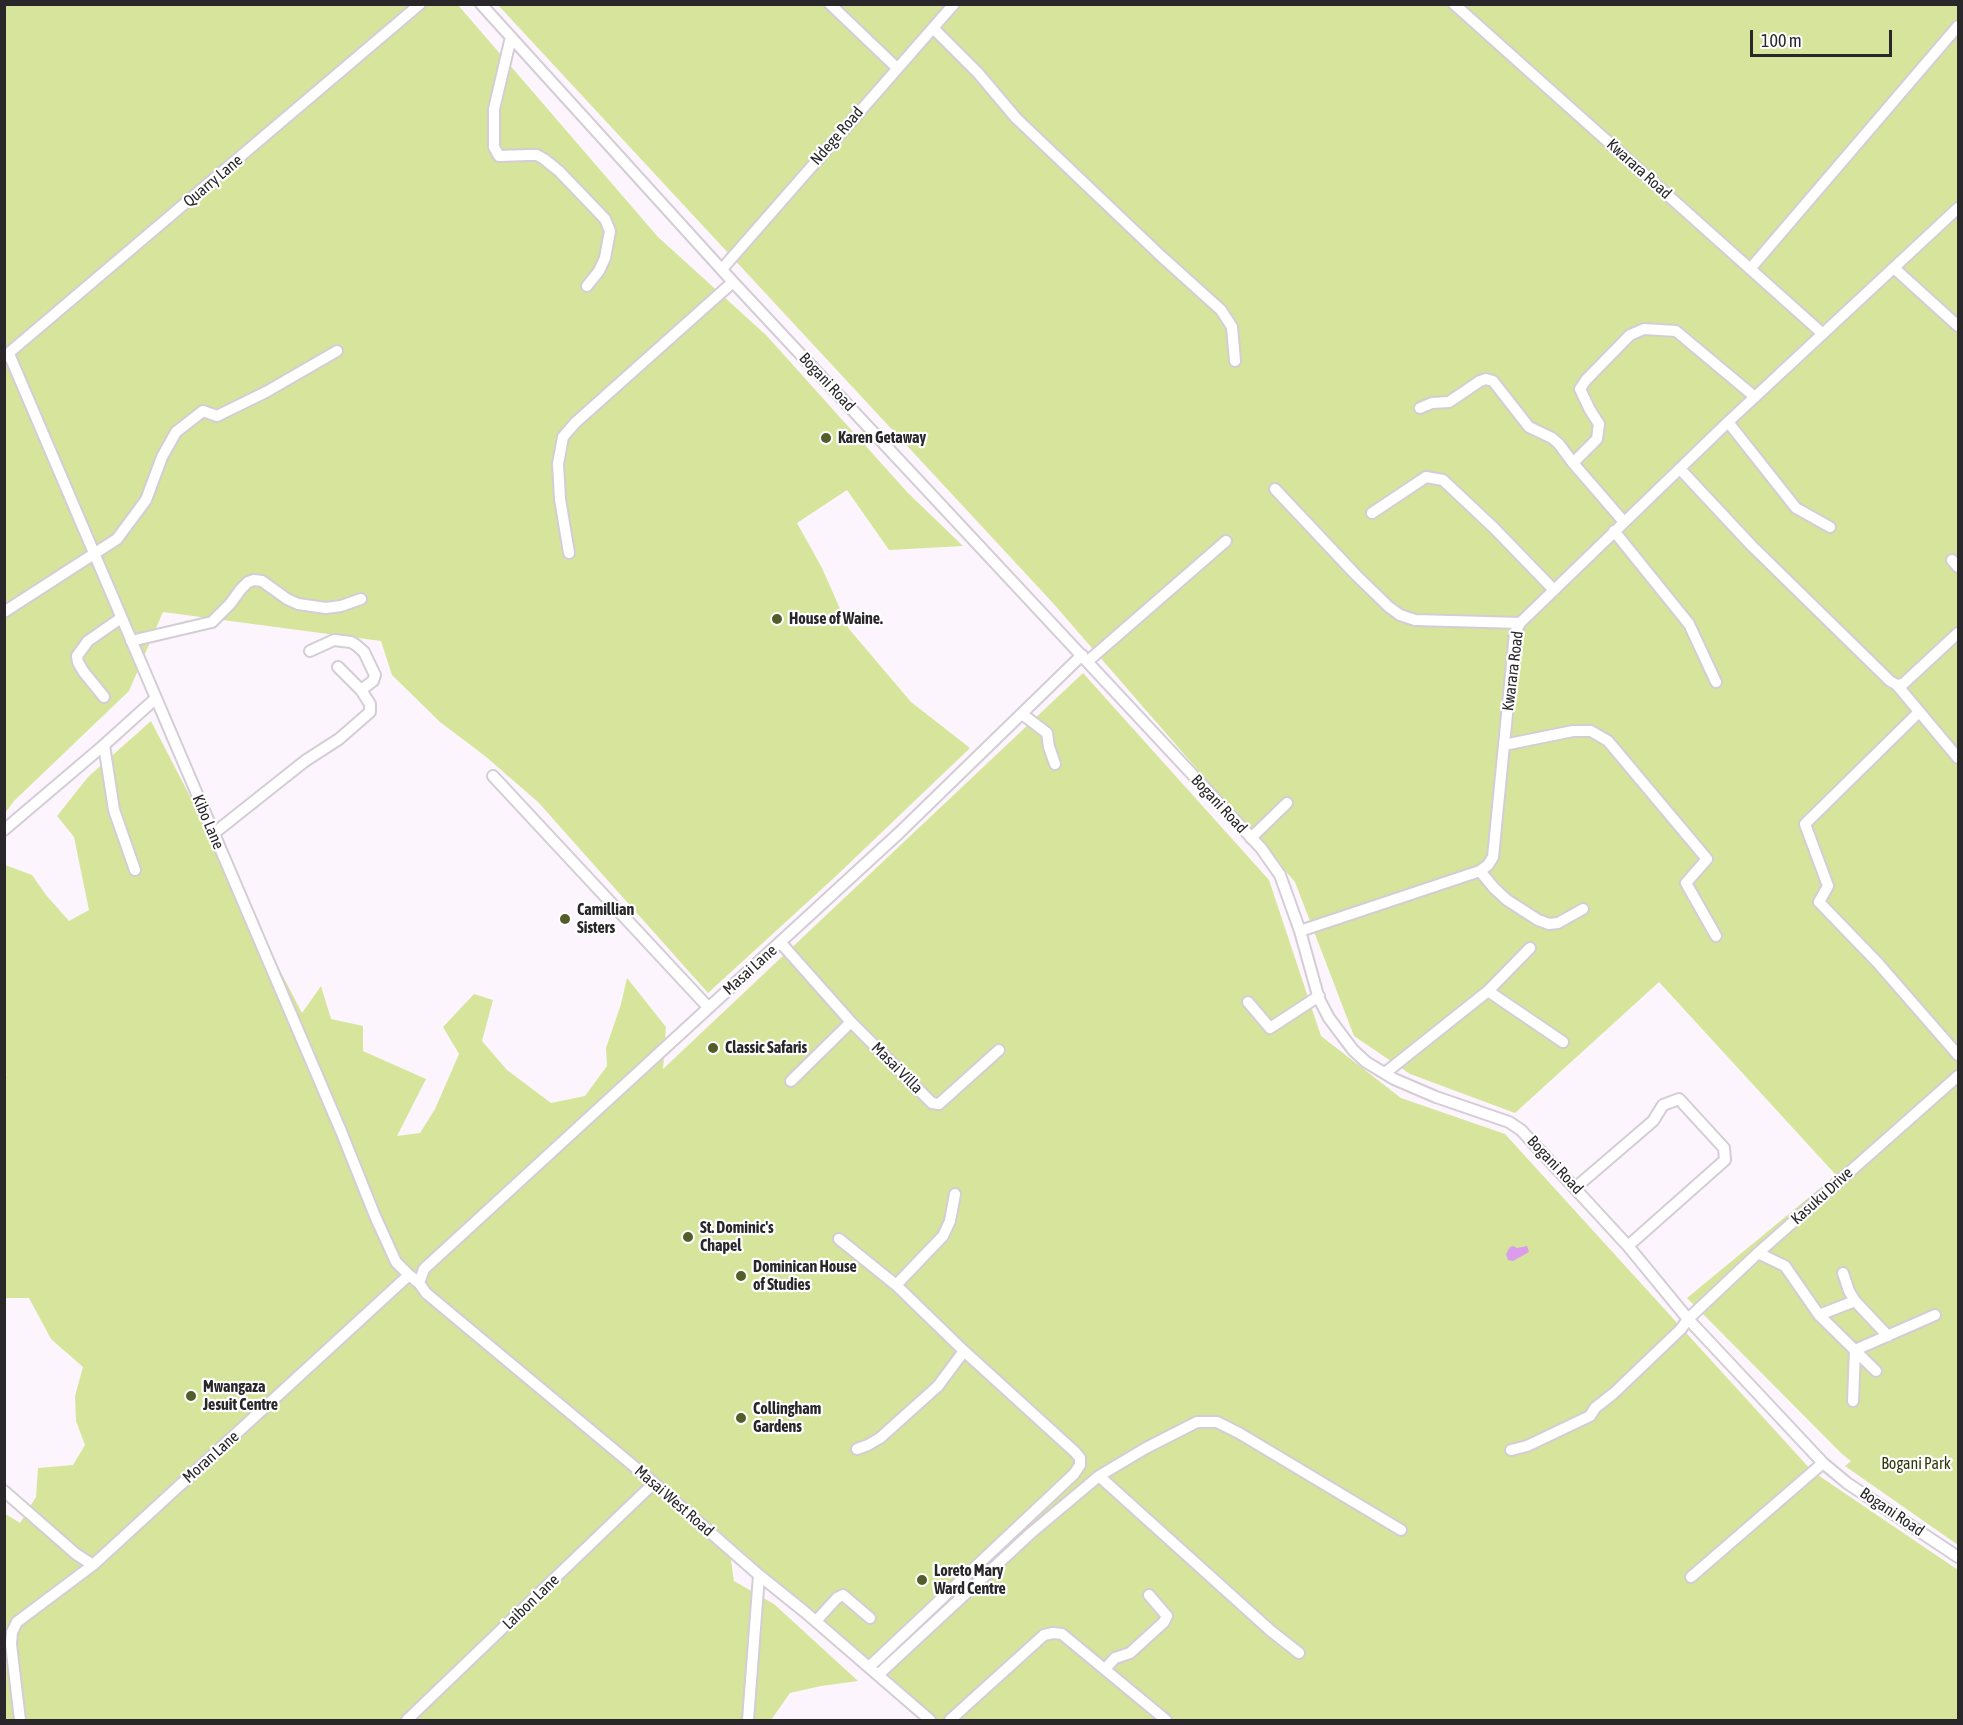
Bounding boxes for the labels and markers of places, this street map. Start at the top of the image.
place label: Karen Getaway [838,428,926,448]
marker: Karen Getaway [819,431,833,445]
place label: House of Waine. [789,609,883,629]
marker: House of Waine. [770,612,784,626]
place label: Camillian Sisters [577,900,634,938]
marker: Camillian Sisters [558,912,572,926]
place label: Classic Safaris [725,1038,807,1058]
marker: Classic Safaris [706,1041,720,1055]
place label: St. Dominic's Chapel [700,1218,774,1256]
marker: St. Dominic's Chapel [681,1230,695,1244]
place label: Dominican House of Studies [753,1257,857,1295]
marker: Dominican House of Studies [734,1269,748,1283]
place label: Mwangaza Jesuit Centre [203,1377,278,1415]
marker: Mwangaza Jesuit Centre [184,1389,198,1403]
place label: Collingham Gardens [753,1399,821,1437]
marker: Collingham Gardens [734,1411,748,1425]
place label: Loreto Mary Ward Centre [934,1561,1006,1599]
marker: Loreto Mary Ward Centre [915,1573,929,1587]

